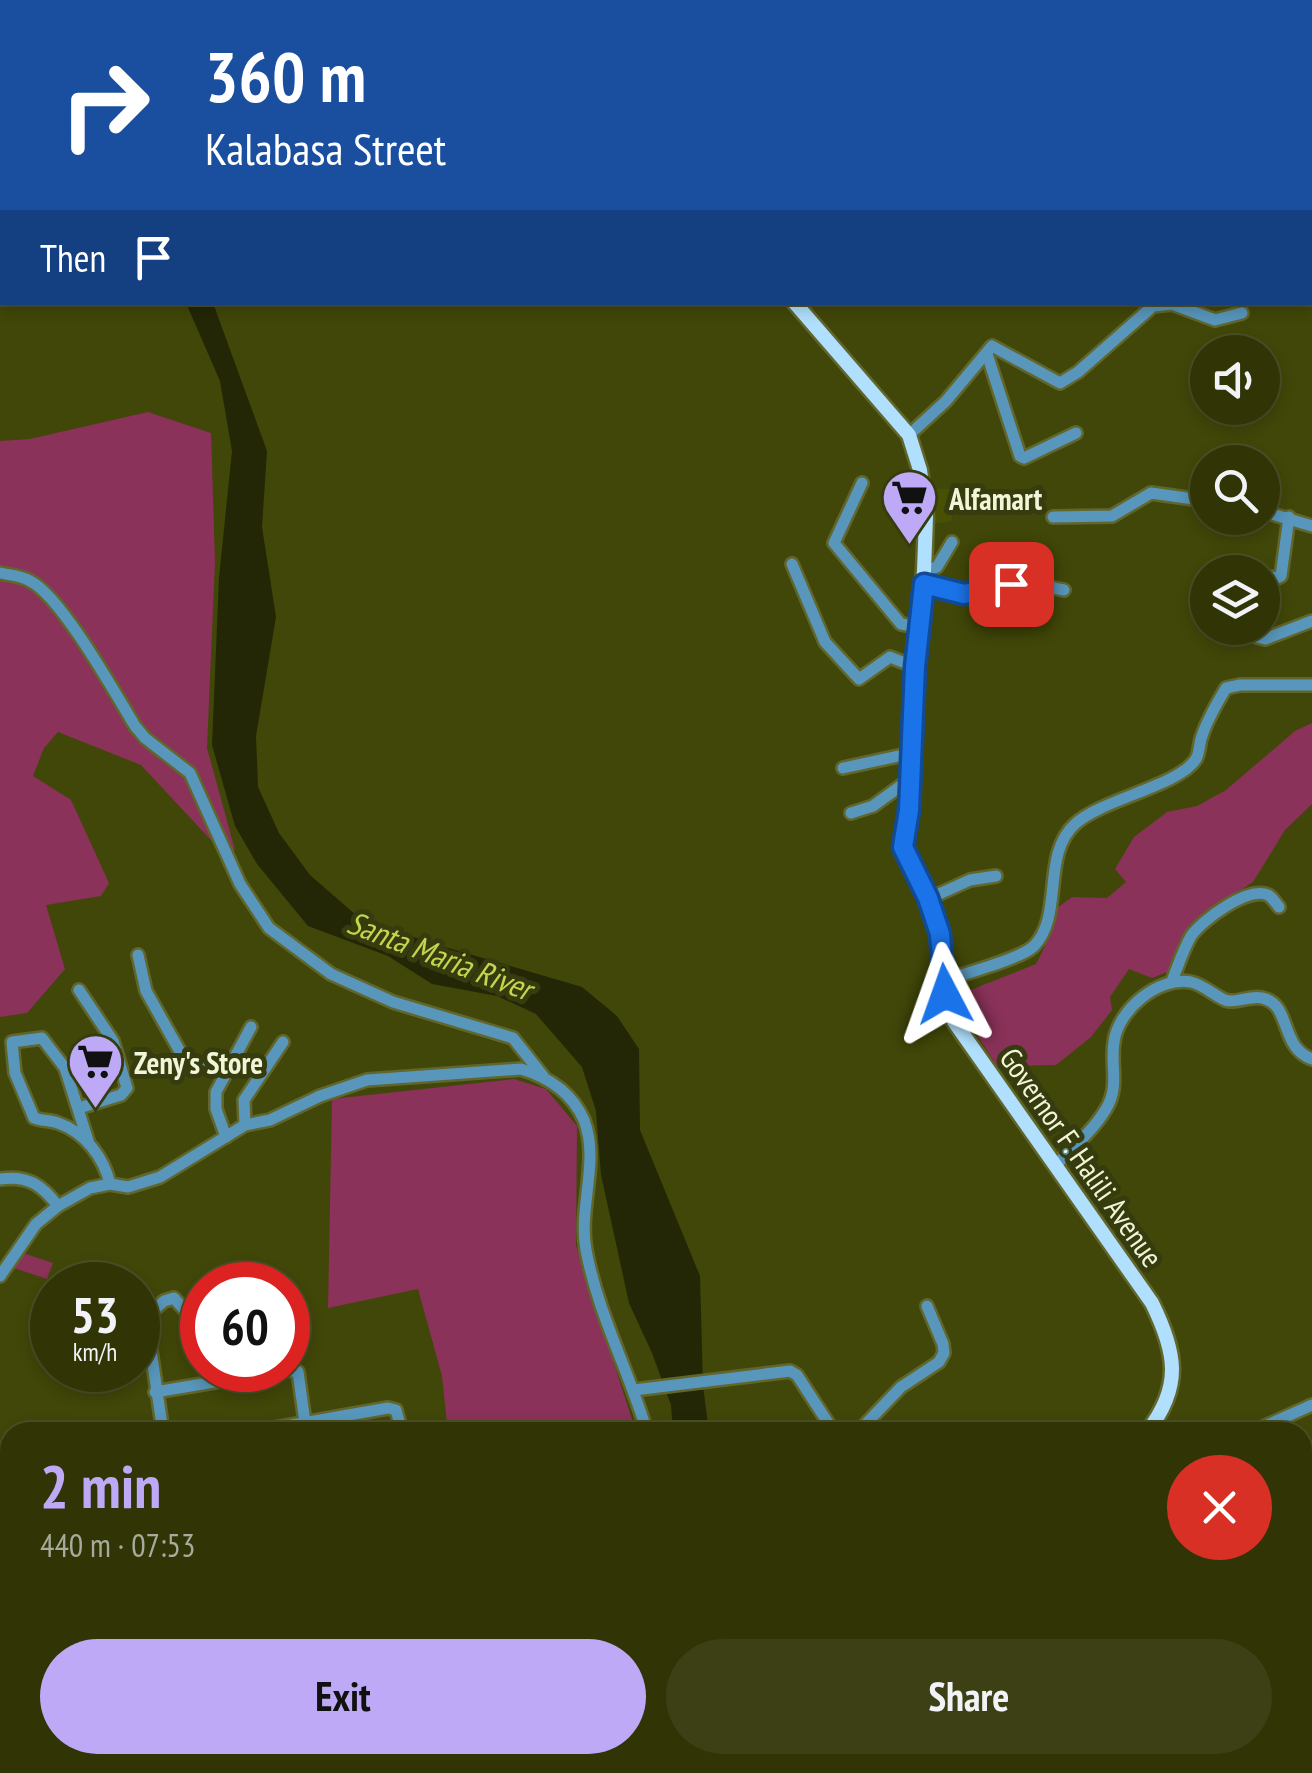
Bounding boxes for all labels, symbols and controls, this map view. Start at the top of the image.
text: 360 m [205,31,366,121]
icon: right [40,40,170,170]
text: Kalabasa Street [205,119,446,177]
icon: arrive [126,230,181,285]
text: Then [40,233,106,282]
map controls [1190,335,1280,645]
button: sound [1190,335,1280,425]
button: search [1190,445,1280,535]
supermarket icon: Alfamart [880,468,940,547]
place label: Alfamart [948,479,1043,518]
pin [969,542,1054,627]
button: layers [1190,555,1280,645]
icon: arrive [984,557,1039,612]
water label: Santa Maria River [342,901,542,1011]
position arrow [893,942,997,1046]
supermarket icon: Zeny's Store [65,1032,125,1111]
street label: Governor F. Halili Avenue [992,1040,1172,1274]
place label: Zeny's Store [134,1043,263,1082]
speed limit sign: 60 [180,1262,310,1392]
text: 53 [71,1282,119,1347]
text: km/h [73,1336,117,1368]
text: 2 min [40,1447,161,1525]
button: close [1167,1455,1272,1560]
text: 440 m · 07:53 [40,1524,195,1566]
button: Exit [40,1639,646,1754]
button: Share [666,1639,1272,1754]

